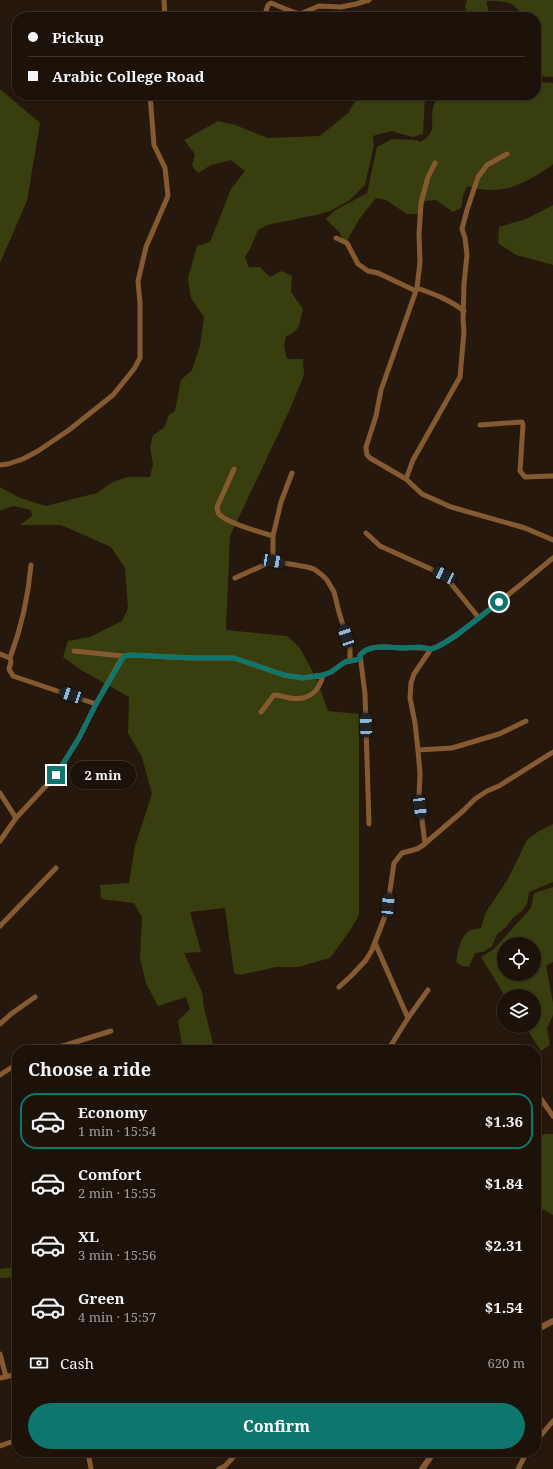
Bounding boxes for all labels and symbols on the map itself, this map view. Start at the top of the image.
car [260,553,286,569]
car [431,564,457,586]
route start [490,593,508,611]
car [337,623,355,649]
car [58,685,84,705]
car [360,713,372,737]
callout: 2 min [70,761,136,789]
route end [47,766,65,784]
car [413,794,427,820]
car [381,893,395,917]

